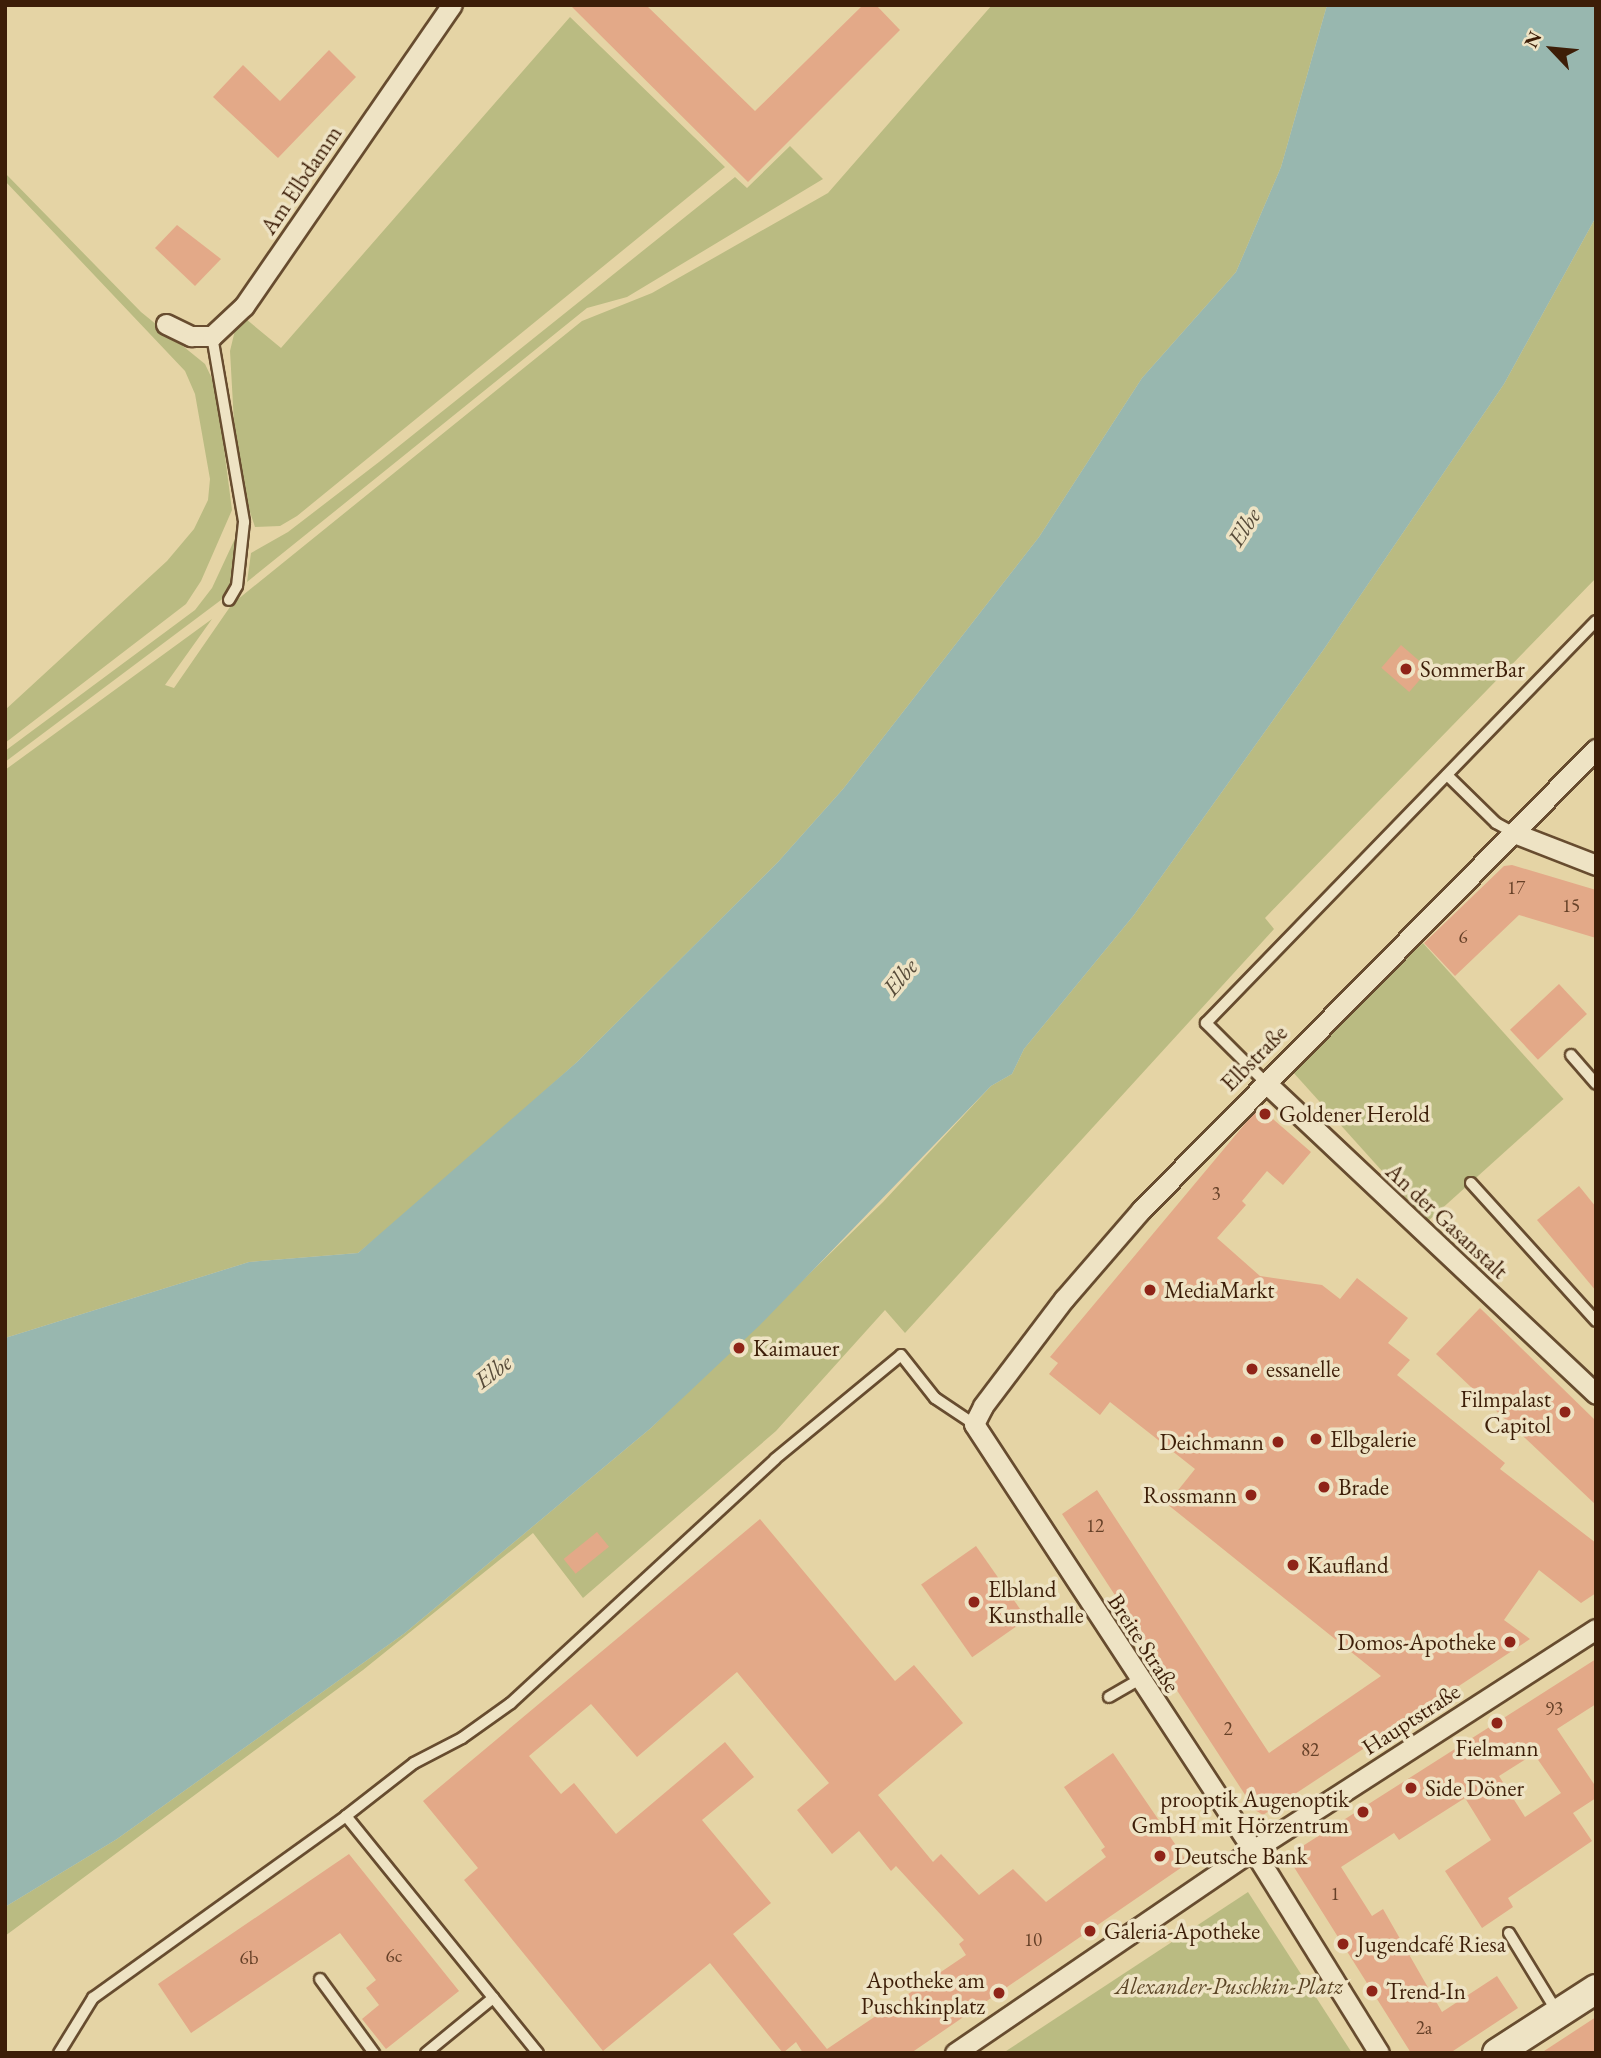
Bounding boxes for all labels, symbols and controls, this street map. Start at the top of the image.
north arrow [1517,14,1587,84]
text: N [1518,27,1547,52]
street label: Am Elbdamm [255,120,347,240]
water label: Elbe [1221,503,1267,551]
place label: SommerBar [1420,655,1525,683]
marker: SommerBar [1398,661,1414,677]
house number: 17 [1507,877,1525,899]
house number: 15 [1562,895,1580,917]
house number: 6 [1458,926,1468,948]
water label: Elbe [876,953,924,1001]
street label: Elbstraße [1215,1019,1293,1097]
place label: Goldener Herold [1279,1100,1430,1128]
marker: Goldener Herold [1257,1106,1273,1122]
street label: An der Gasanstalt [1380,1157,1514,1285]
house number: 3 [1211,1183,1221,1205]
place label: MediaMarkt [1164,1276,1275,1304]
marker: MediaMarkt [1142,1282,1158,1298]
place label: Kaimauer [753,1334,839,1362]
marker: Kaimauer [731,1340,747,1356]
water label: Elbe [469,1348,517,1394]
place label: essanelle [1266,1355,1340,1383]
marker: essanelle [1244,1361,1260,1377]
place label: Filmpalast Capitol [1460,1385,1551,1439]
marker: Filmpalast Capitol [1557,1404,1573,1420]
place label: Elbgalerie [1330,1425,1416,1453]
place label: Deichmann [1159,1428,1264,1456]
marker: Elbgalerie [1308,1431,1324,1447]
marker: Deichmann [1270,1434,1286,1450]
place label: Brade [1338,1473,1389,1501]
marker: Brade [1316,1479,1332,1495]
place label: Rossmann [1143,1481,1237,1509]
marker: Rossmann [1243,1487,1259,1503]
house number: 12 [1086,1515,1104,1537]
place label: Kaufland [1307,1551,1389,1579]
marker: Kaufland [1285,1557,1301,1573]
place label: Elbland Kunsthalle [988,1575,1084,1629]
street label: Breite Straße [1102,1589,1186,1697]
marker: Elbland Kunsthalle [966,1594,982,1610]
place label: Domos-Apotheke [1337,1628,1496,1656]
marker: Domos-Apotheke [1502,1634,1518,1650]
street label: Hauptstraße [1357,1677,1465,1761]
house number: 93 [1545,1698,1563,1720]
marker: Fielmann [1489,1715,1505,1731]
house number: 2 [1223,1718,1233,1740]
place label: Fielmann [1455,1734,1539,1762]
house number: 82 [1301,1739,1319,1761]
place label: Side Döner [1425,1774,1524,1802]
marker: Side Döner [1403,1780,1419,1796]
place label: prooptik Augenoptik GmbH mit Hörzentrum [1132,1785,1349,1839]
marker: prooptik Augenoptik GmbH mit Hörzentrum [1355,1804,1371,1820]
place label: Deutsche Bank [1174,1842,1307,1870]
marker: Deutsche Bank [1152,1848,1168,1864]
house number: 1 [1330,1883,1340,1905]
place label: Galeria-Apotheke [1104,1917,1260,1945]
marker: Galeria-Apotheke [1082,1923,1098,1939]
house number: 10 [1024,1929,1042,1951]
place label: Jugendcafé Riesa [1357,1930,1506,1958]
marker: Jugendcafé Riesa [1335,1936,1351,1952]
house number: 6c [386,1945,402,1967]
house number: 6b [240,1947,258,1969]
place label: Apotheke am Puschkinplatz [861,1966,985,2020]
park label: Alexander-Puschkin-Platz [1115,1972,1343,2000]
place label: Trend-In [1386,1977,1466,2005]
marker: Trend-In [1364,1983,1380,1999]
marker: Apotheke am Puschkinplatz [991,1985,1007,2001]
house number: 2a [1416,2017,1432,2039]

